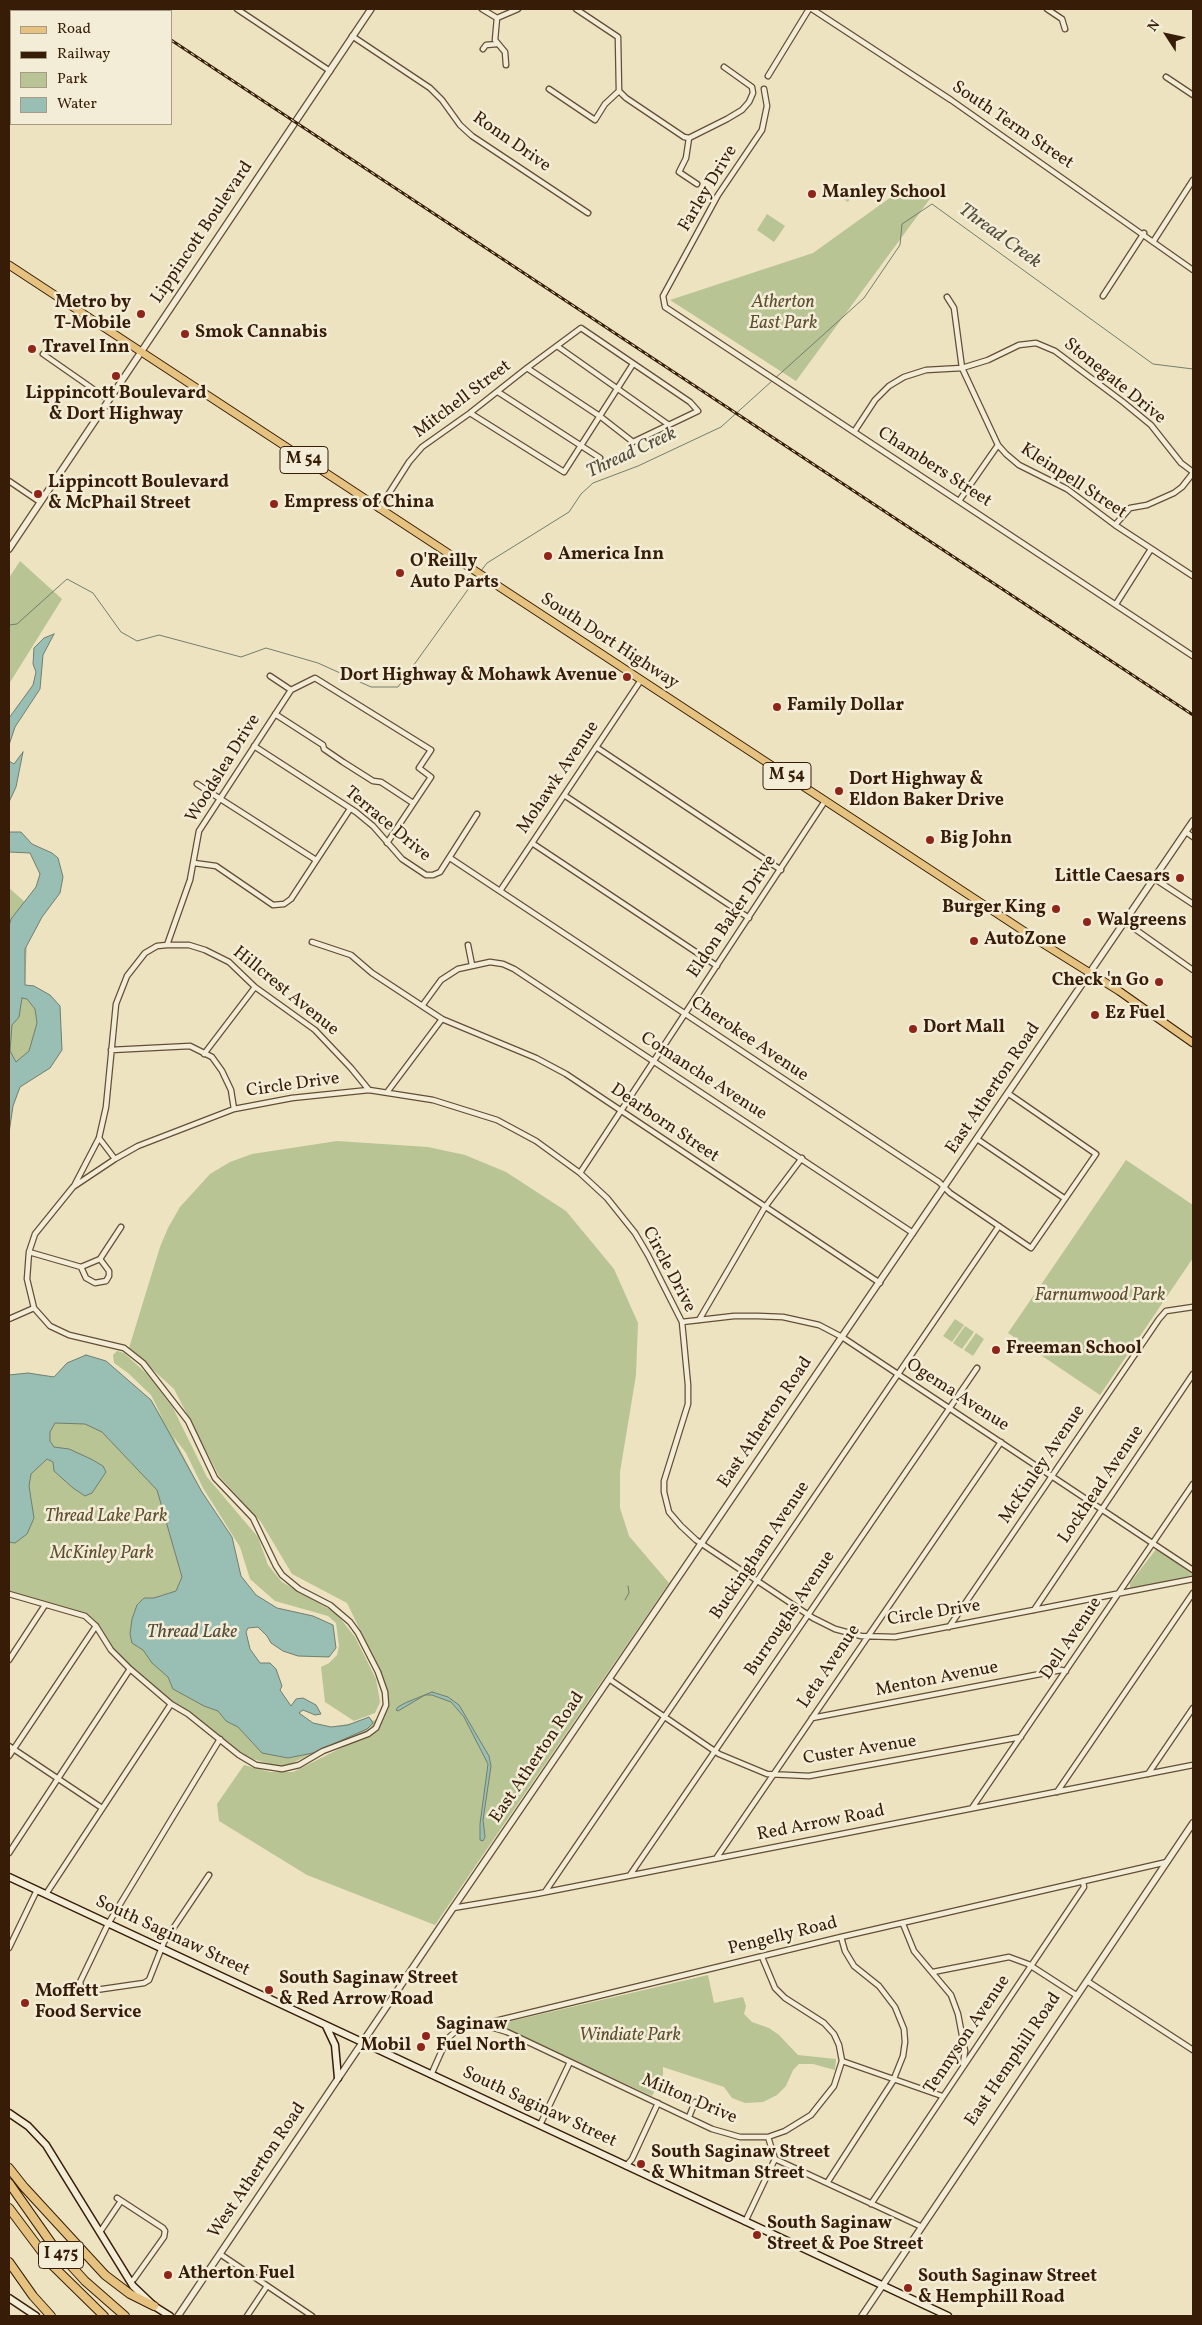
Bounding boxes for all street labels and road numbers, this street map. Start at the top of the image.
street label: South Term Street [947,77,1077,175]
street label: Ronn Drive [468,108,554,178]
street label: Farley Drive [675,142,743,236]
street label: Lippincott Boulevard [147,158,259,308]
street label: Stonegate Drive [1059,334,1169,430]
street label: Mitchell Street [410,356,516,444]
street label: Chambers Street [873,423,995,513]
street label: Kleinpell Street [1016,440,1130,524]
road number: M 54 [280,446,328,474]
street label: South Dort Highway [536,589,682,695]
street label: Woodslea Drive [182,711,266,827]
street label: Mohawk Avenue [513,718,605,838]
road number: M 54 [763,762,811,789]
street label: Terrace Drive [339,783,435,867]
street label: Eldon Baker Drive [684,851,782,983]
street label: Hillcrest Avenue [228,943,342,1041]
street label: Cherokee Avenue [686,993,812,1087]
street label: East Atherton Road [942,1019,1046,1159]
street label: Comanche Avenue [636,1028,770,1126]
street label: Circle Drive [245,1069,341,1103]
street label: Dearborn Street [605,1080,723,1168]
street label: Circle Drive [636,1224,700,1316]
street label: East Atherton Road [714,1353,818,1493]
street label: Ogema Avenue [902,1355,1012,1437]
street label: McKinley Avenue [995,1401,1091,1529]
street label: Lockhead Avenue [1054,1422,1150,1548]
street label: Buckingham Avenue [707,1478,815,1624]
street label: Burroughs Avenue [741,1547,841,1681]
street label: Dell Avenue [1037,1594,1107,1684]
street label: Circle Drive [886,1596,982,1632]
street label: Leta Avenue [794,1621,866,1713]
street label: Menton Avenue [874,1658,1000,1702]
street label: East Atherton Road [486,1688,590,1828]
street label: Custer Avenue [802,1731,918,1771]
street label: Red Arrow Road [755,1801,887,1847]
street label: South Saginaw Street [91,1892,253,1982]
street label: Pengelly Road [726,1913,840,1961]
street label: Tennyson Avenue [920,1971,1016,2099]
street label: East Hemphill Road [961,1989,1067,2131]
street label: South Saginaw Street [458,2063,620,2153]
street label: Milton Drive [638,2070,740,2130]
street label: West Atherton Road [205,2099,311,2243]
road number: I 475 [38,2242,84,2268]

